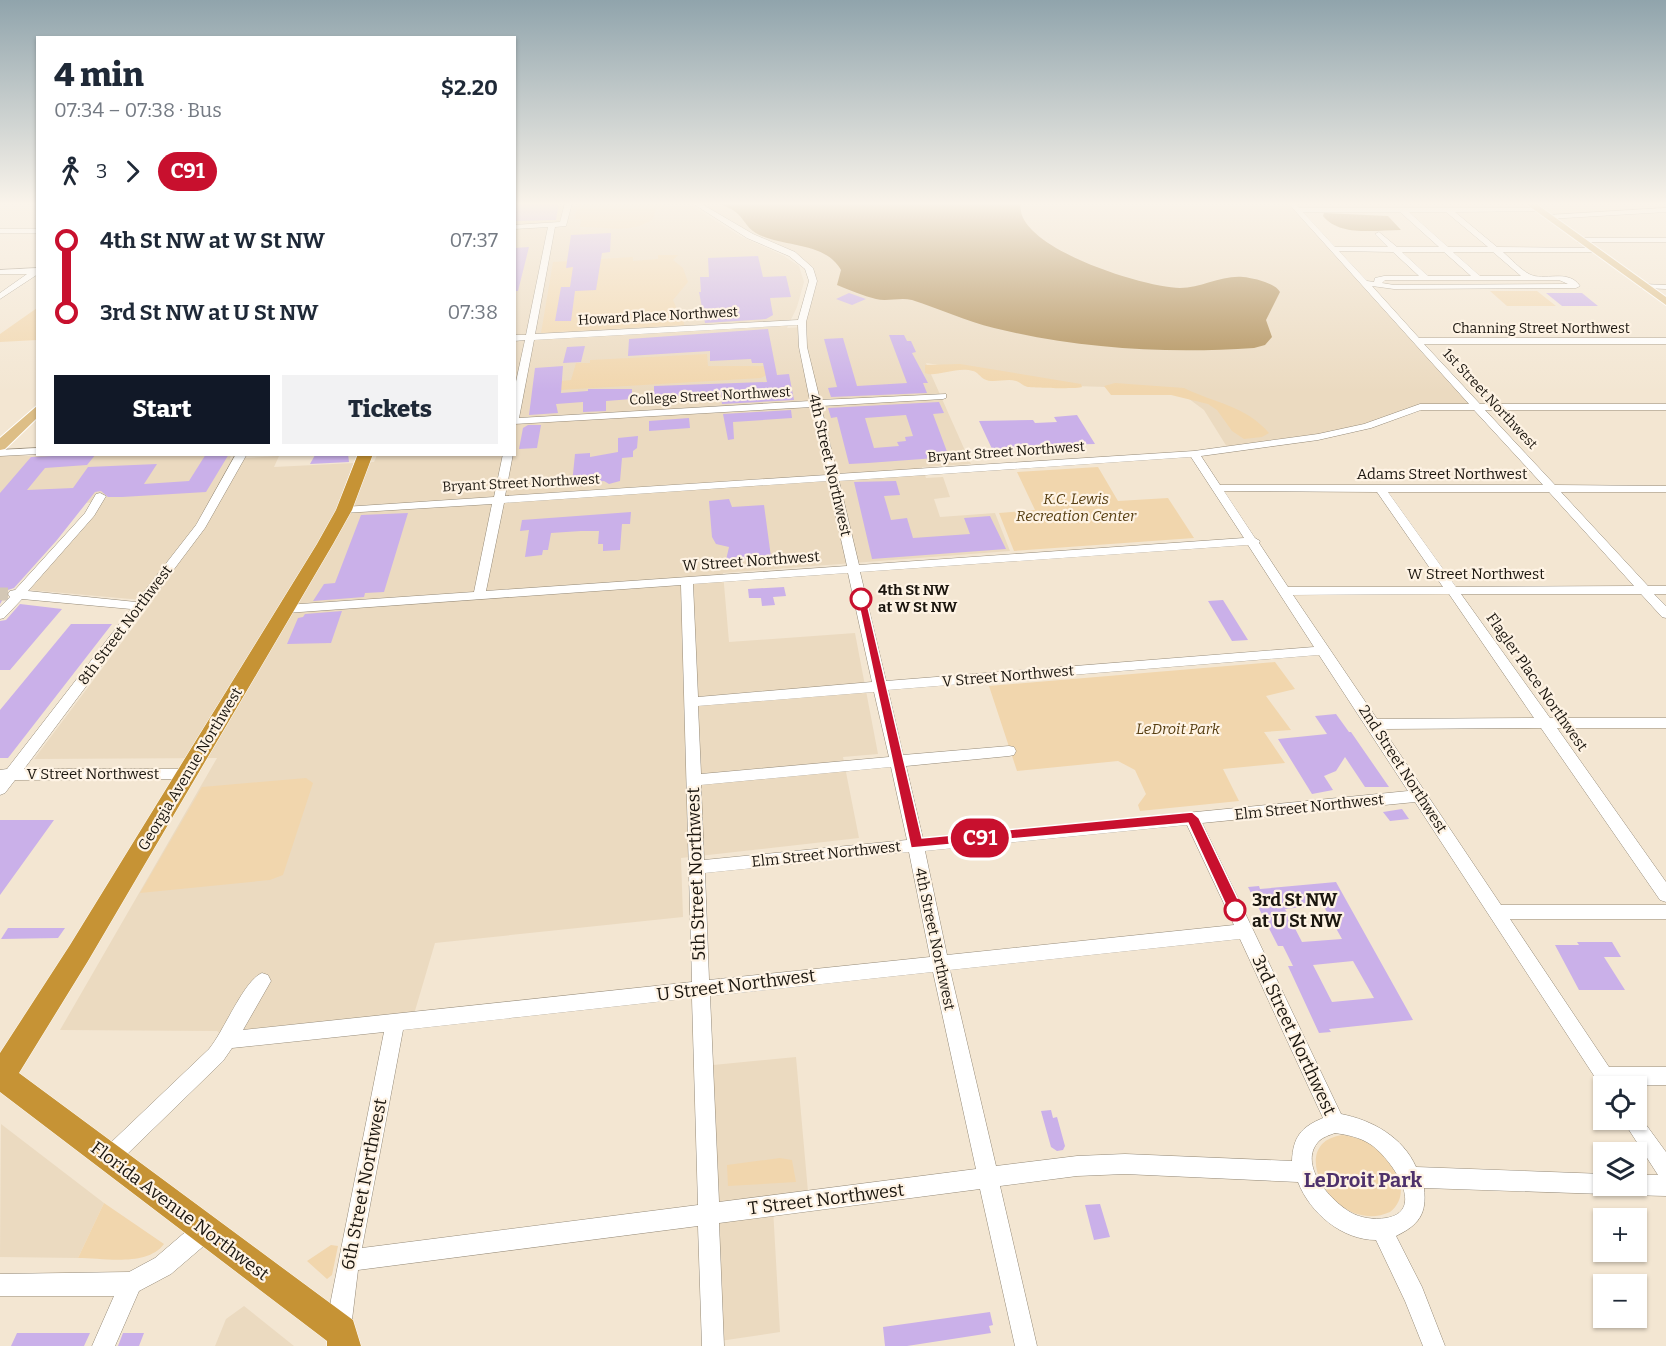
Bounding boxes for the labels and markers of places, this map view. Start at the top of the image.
place label: 4th St NW at W St NW [878,581,958,616]
marker: 4th St NW at W St NW [850,588,872,610]
place label: 3rd St NW at U St NW [1252,889,1343,932]
marker: 3rd St NW at U St NW [1224,899,1246,921]

